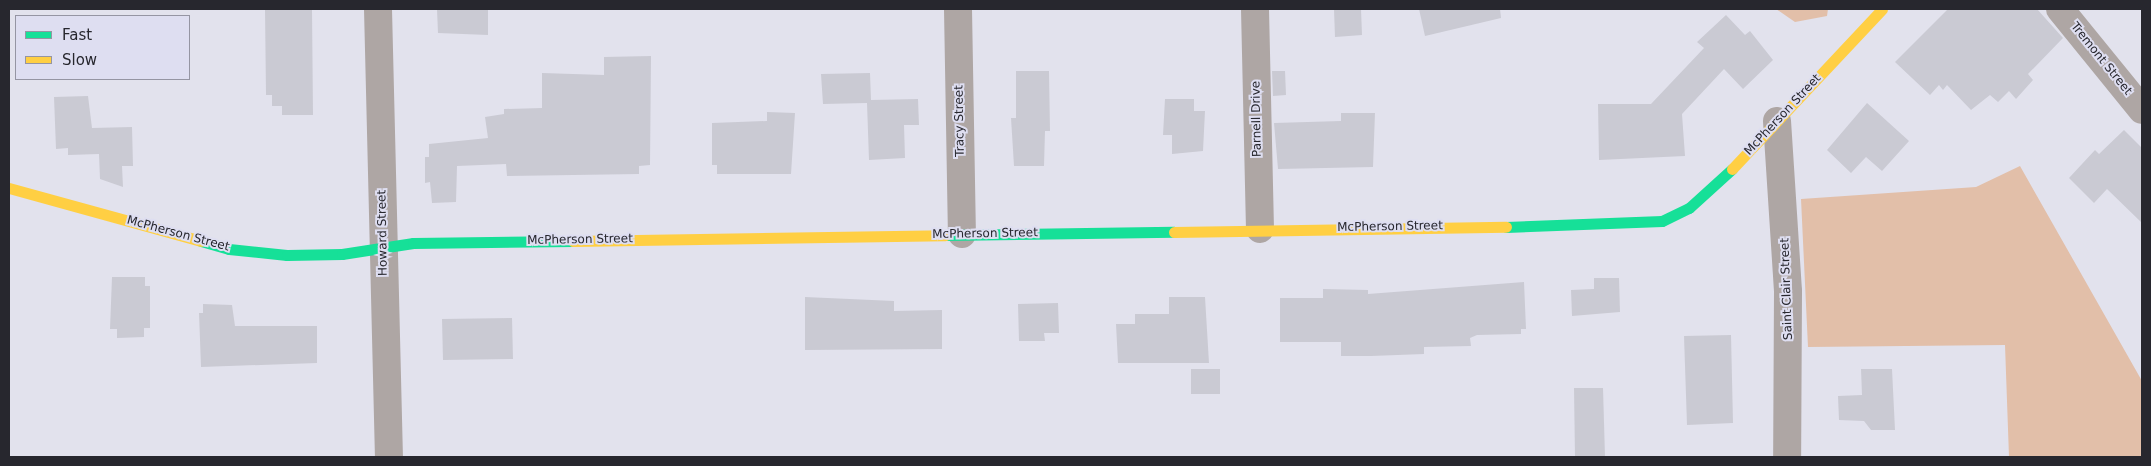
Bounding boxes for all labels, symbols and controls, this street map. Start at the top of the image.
legend [15,15,190,80]
street label: Tremont Street [2067,20,2135,98]
text: Fast [62,26,92,44]
text: Slow [62,51,97,69]
street label: McPherson Street [1742,71,1824,159]
street label: Parnell Drive [1249,81,1265,157]
street label: Tracy Street [952,85,968,157]
street label: Howard Street [375,190,391,276]
street label: McPherson Street [125,213,231,255]
street label: McPherson Street [1337,219,1443,235]
street label: McPherson Street [932,226,1038,242]
street label: McPherson Street [527,232,633,248]
street label: Saint Clair Street [1778,238,1796,340]

